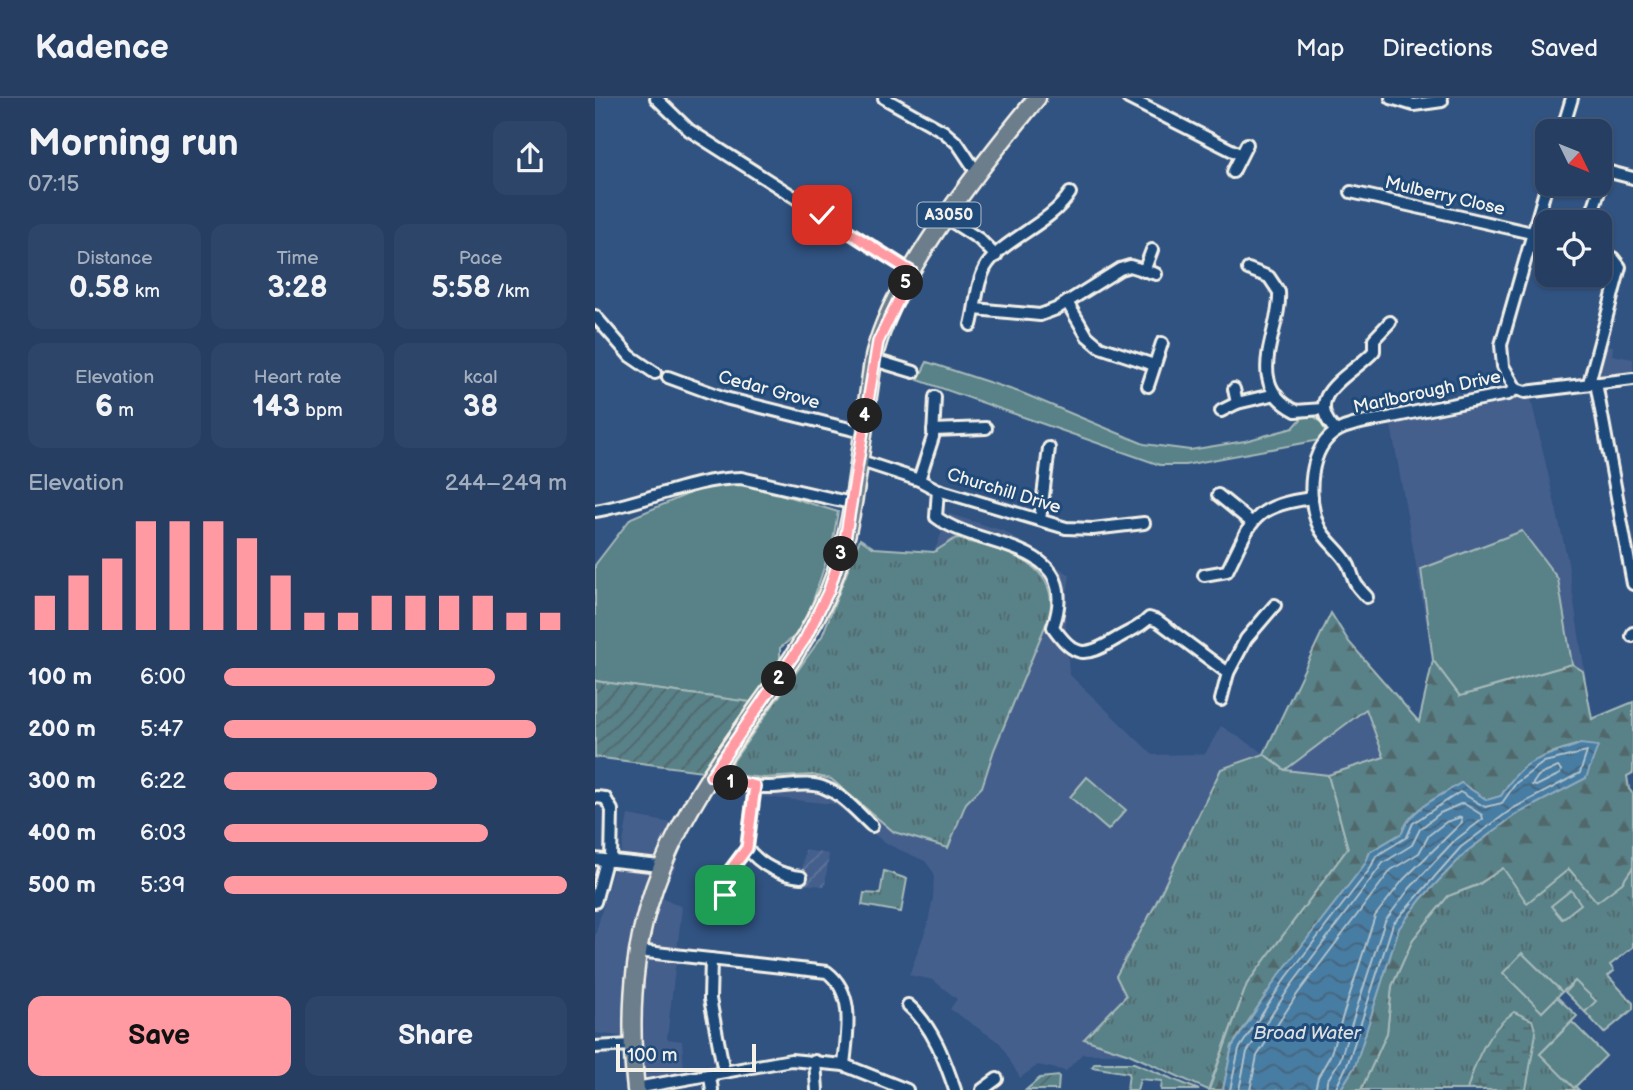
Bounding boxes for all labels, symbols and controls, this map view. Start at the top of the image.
text: Kadence [35,28,169,68]
text: Map [1296,34,1344,63]
text: Directions [1382,34,1493,63]
text: Saved [1531,34,1598,63]
north arrow [1535,119,1612,196]
map controls [1535,119,1612,287]
text: Morning run [28,121,239,166]
button: share [493,121,567,195]
text: 07:15 [28,170,80,198]
street label: Mulberry Close [1383,172,1507,220]
pin [792,185,852,245]
icon: check [803,196,841,234]
road number: A3050 [917,203,981,228]
button: locate [1535,210,1612,287]
text: Distance [77,247,152,270]
text: Time [276,247,319,270]
text: Pace [459,247,502,270]
pin: 5 [889,266,923,300]
text: 0.58 [69,270,130,306]
text: 3:28 [267,270,328,306]
text: 5:58 [431,270,491,306]
text: 5 [900,271,911,294]
text: km [130,280,160,303]
text: /km [491,280,530,303]
text: Elevation [75,366,154,389]
text: Heart rate [254,366,341,389]
text: kcal [463,366,498,389]
street label: Cedar Grove [716,366,822,414]
street label: Marlborough Drive [1351,366,1503,418]
text: 6 [95,389,113,425]
text: 143 [252,389,300,425]
text: 38 [463,389,498,425]
pin: 4 [847,398,883,434]
text: m [113,399,134,422]
text: bpm [300,399,343,422]
text: 4 [859,404,870,427]
street label: Churchill Drive [945,464,1064,518]
text: Elevation [28,469,124,497]
text: 244–249 m [445,469,567,497]
pin: 3 [824,536,859,572]
text: 3 [835,542,846,565]
pin: 2 [761,662,797,696]
text: 100 m [28,663,92,691]
text: 6:00 [140,663,186,691]
text: 2 [773,667,784,690]
text: 200 m [28,715,96,743]
text: 5:47 [140,715,183,743]
pin: 1 [713,766,749,800]
text: 300 m [28,767,96,795]
text: 6:22 [140,767,186,795]
text: 1 [727,771,735,794]
text: 400 m [28,819,96,847]
text: 6:03 [140,819,186,847]
pin [695,865,755,925]
text: 500 m [28,871,96,899]
text: 5:39 [140,871,185,899]
icon: arrive [706,876,744,914]
button: Save [28,996,291,1076]
button: Share [305,996,567,1076]
water label: Broad Water [1253,1022,1362,1045]
scale bar [616,1041,756,1073]
text: 100 m [627,1044,678,1067]

